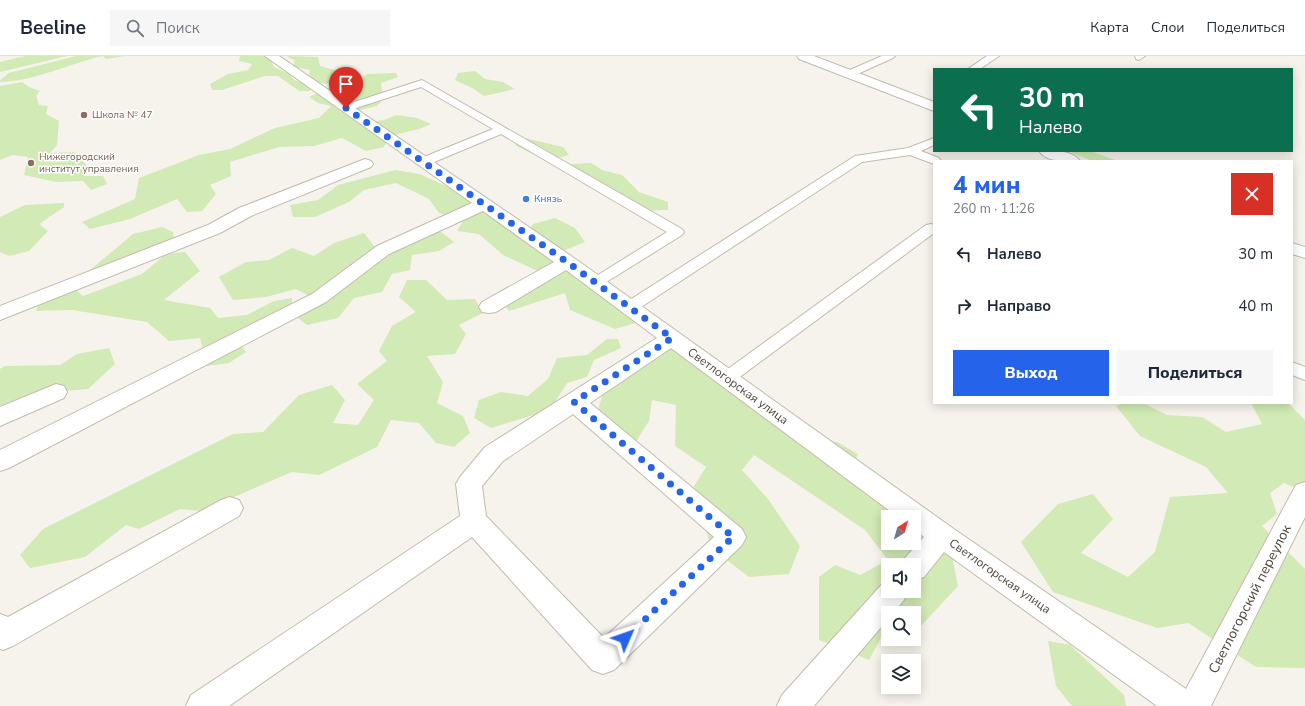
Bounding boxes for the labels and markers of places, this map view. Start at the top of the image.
pin [329,67,363,108]
place label: Школа № 47 [92,108,152,122]
marker: Школа № 47 [79,110,89,120]
place label: Нижегородский институт управления [39,150,139,176]
marker: Нижегородский институт управления [26,158,36,168]
place label: Князь [534,192,562,206]
marker: Князь [521,194,531,204]

